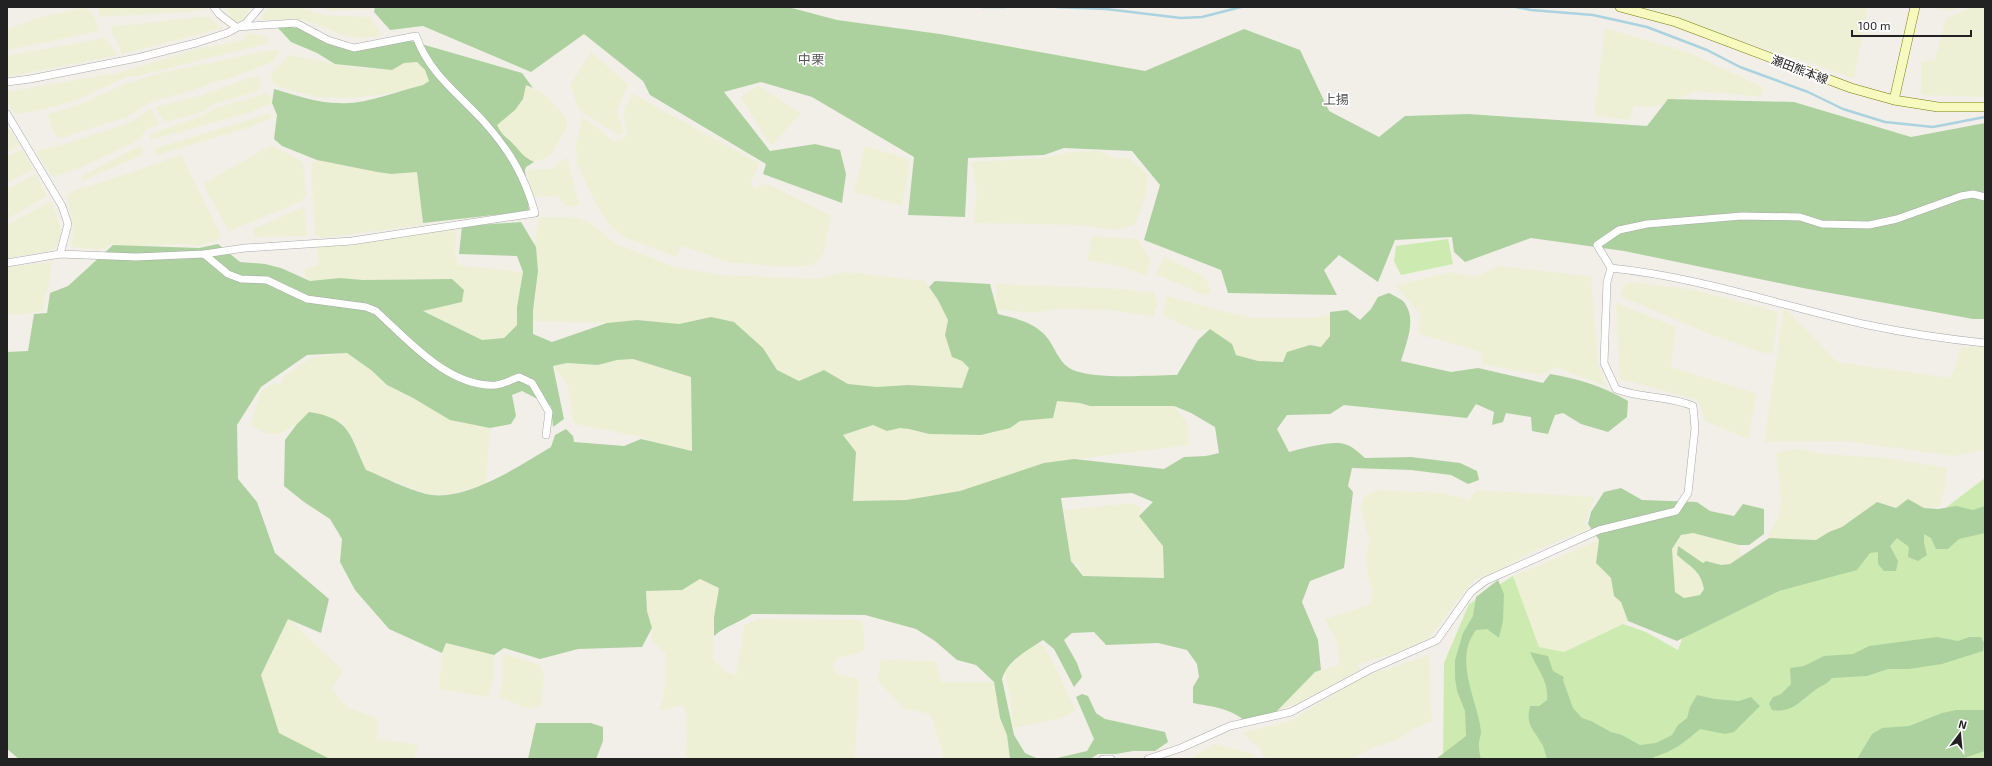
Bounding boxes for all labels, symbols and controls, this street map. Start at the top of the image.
scale bar [1852,12,1971,38]
text: 100 m [1858,18,1890,32]
district label: 中栗 [798,51,824,67]
street label: 瀬田熊本線 [1769,52,1831,86]
district label: 上揚 [1323,91,1349,107]
north arrow [1940,714,1980,754]
text: N [1957,717,1969,731]

